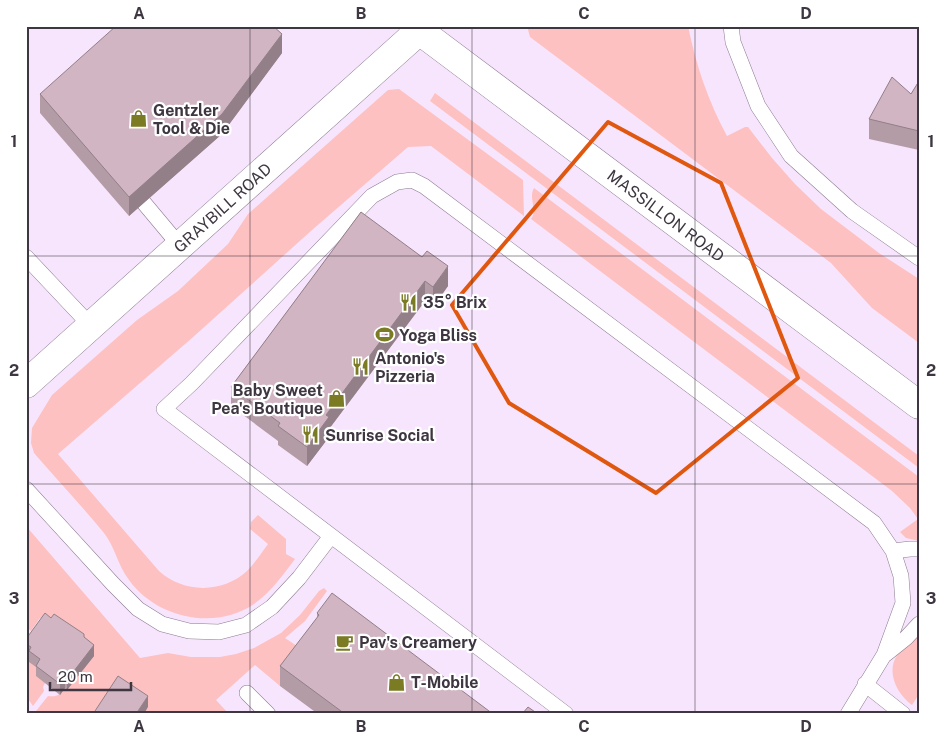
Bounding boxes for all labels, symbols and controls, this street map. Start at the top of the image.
text: A [133,4,145,23]
text: B [356,4,367,23]
text: C [578,4,590,23]
text: D [800,4,812,23]
place label: Gentzler Tool & Die [153,101,230,138]
shop icon: Gentzler Tool & Die [129,109,149,129]
text: 1 [11,132,17,151]
text: 1 [928,132,934,151]
street label: GRAYBILL ROAD [170,159,275,257]
street label: MASSILLON ROAD [603,166,728,266]
restaurant icon: 35° Brix [399,292,419,312]
place label: 35° Brix [423,293,487,312]
sports icon: Yoga Bliss [375,325,395,345]
place label: Yoga Bliss [399,326,477,345]
place label: Antonio's Pizzeria [375,349,445,386]
restaurant icon: Antonio's Pizzeria [351,357,371,377]
text: 2 [9,361,19,380]
text: 2 [926,361,936,380]
place label: Baby Sweet Pea's Boutique [211,381,323,418]
shop icon: Baby Sweet Pea's Boutique [327,389,347,409]
restaurant icon: Sunrise Social [301,425,321,445]
place label: Sunrise Social [325,426,435,445]
text: 3 [9,589,19,608]
text: 3 [926,589,936,608]
cafe icon: Pav's Creamery [335,632,355,652]
place label: Pav's Creamery [359,633,477,652]
scale bar [50,660,131,692]
text: 20 m [58,668,93,685]
shop icon: T-Mobile [387,672,407,692]
place label: T-Mobile [411,673,478,692]
text: A [133,717,145,736]
text: B [356,717,367,736]
text: C [578,717,590,736]
text: D [800,717,812,736]

